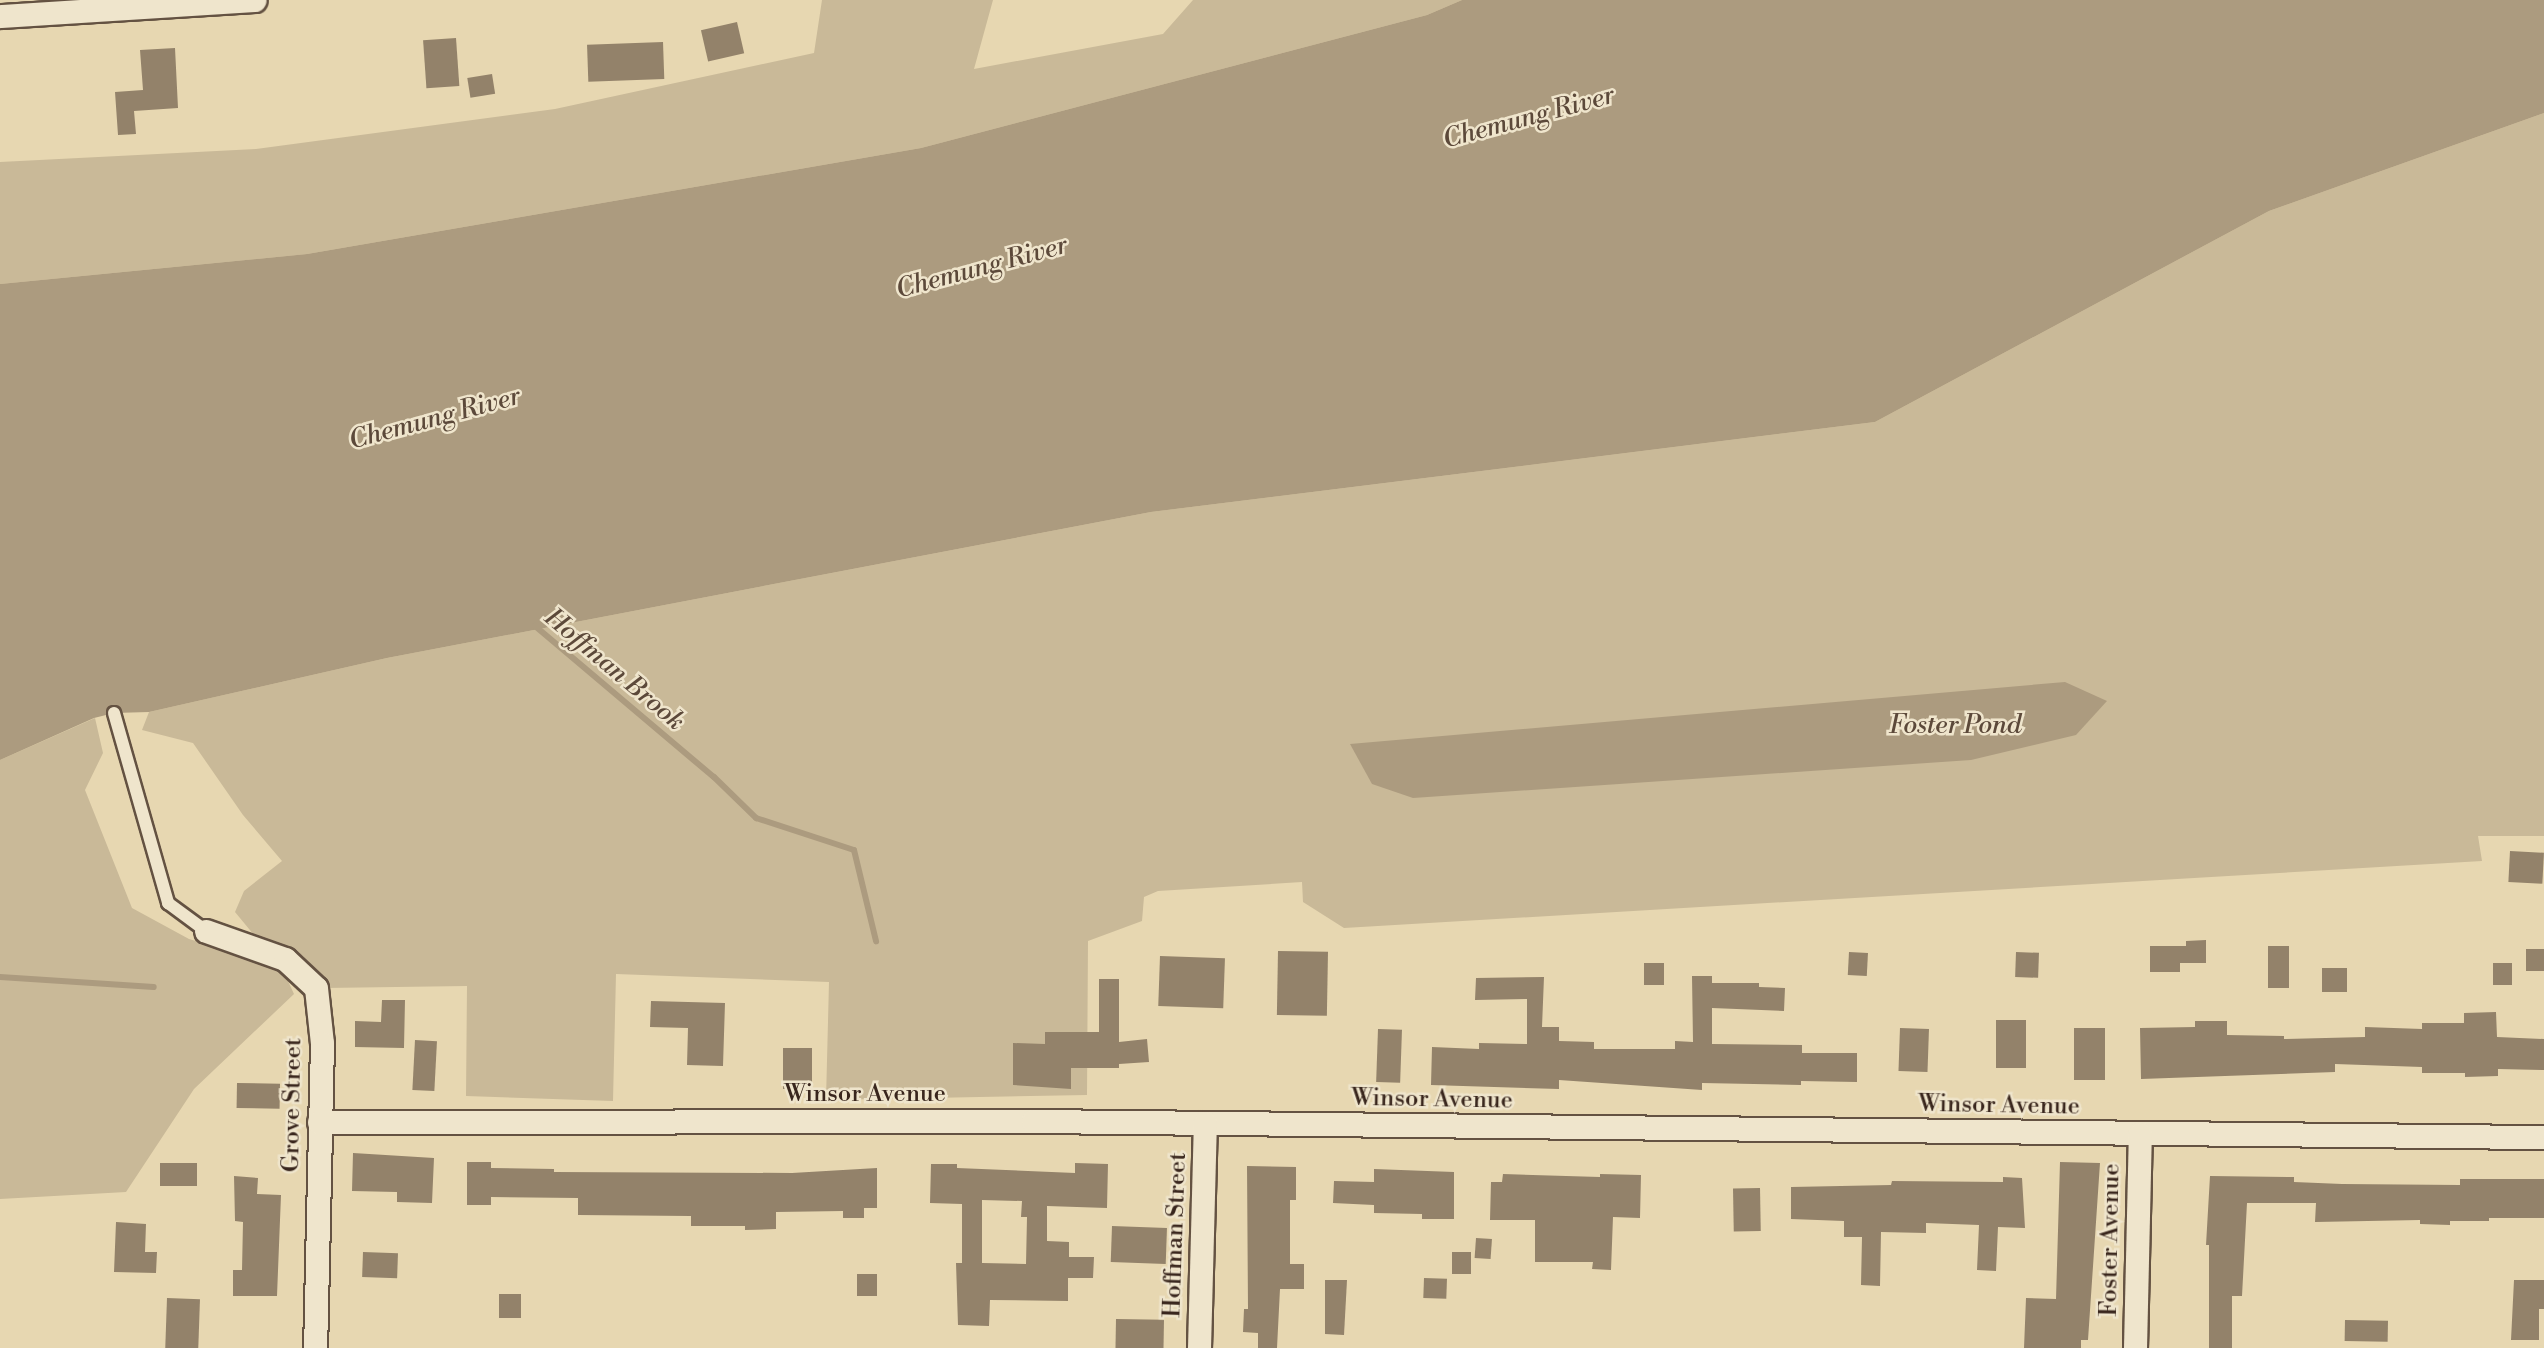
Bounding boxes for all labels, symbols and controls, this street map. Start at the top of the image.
water label: Chemung River [1440,80,1618,156]
water label: Chemung River [893,230,1071,306]
water label: Chemung River [346,381,524,457]
water label: Hoffman Brook [538,602,690,738]
water label: Foster Pond [1889,710,2021,742]
street label: Grove Street [277,1037,309,1173]
street label: Winsor Avenue [784,1081,946,1109]
street label: Winsor Avenue [1351,1084,1513,1116]
street label: Winsor Avenue [1918,1090,2080,1122]
street label: Hoffman Street [1159,1152,1193,1318]
street label: Foster Avenue [2095,1163,2127,1317]

